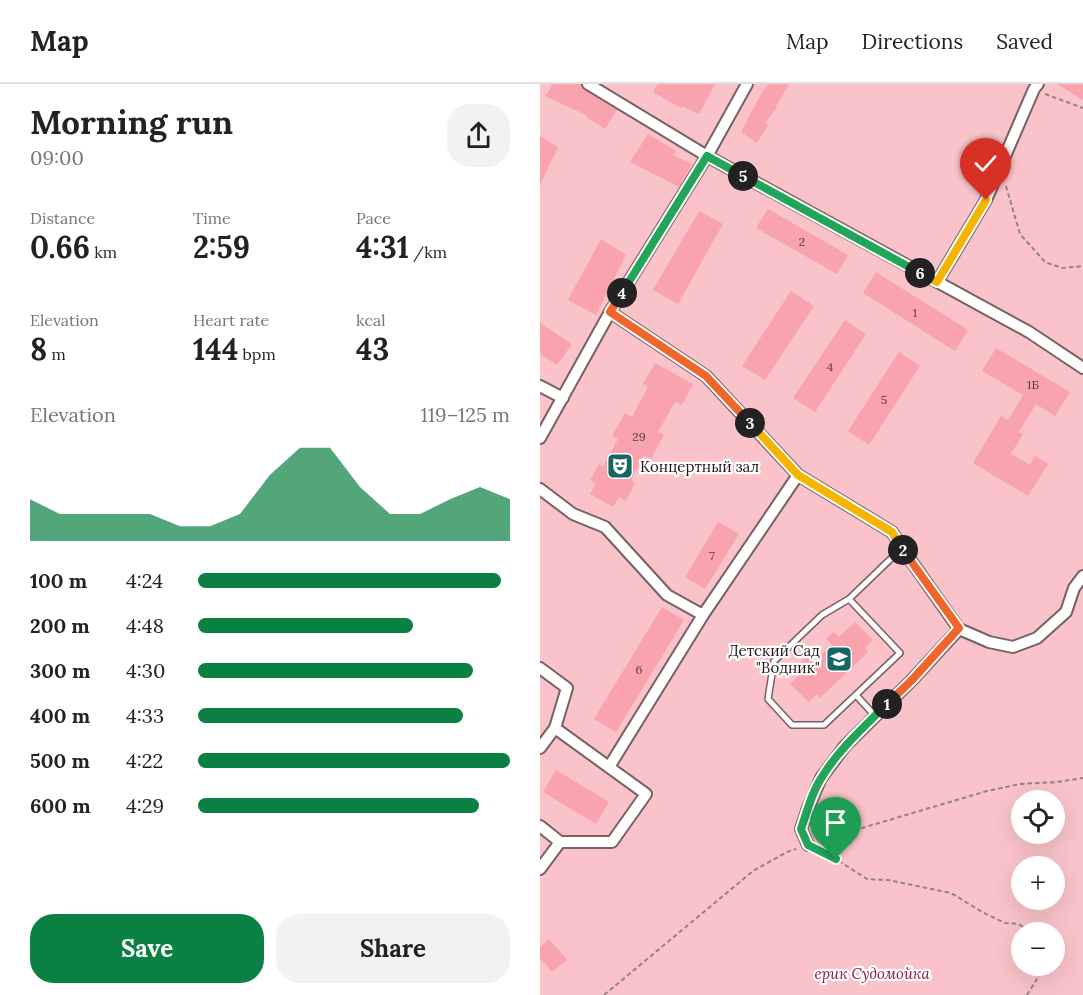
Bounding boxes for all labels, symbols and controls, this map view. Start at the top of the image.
text: Map [30,23,89,59]
text: Map [786,28,829,55]
text: Directions [862,28,963,55]
text: Saved [996,28,1053,55]
text: Morning run [30,101,233,143]
button: share [447,104,510,167]
pin [960,138,1011,200]
text: 09:00 [30,145,84,170]
icon: check [969,147,1002,180]
pin: 5 [728,161,758,191]
text: 5 [739,166,747,186]
text: Distance [30,208,95,228]
text: Time [193,208,231,228]
text: Pace [356,208,391,228]
text: 0.66 [30,228,90,266]
text: 2:59 [193,228,250,266]
text: 4:31 [356,228,409,266]
house number: 2 [799,234,805,249]
text: km [90,242,117,262]
text: /km [409,242,447,262]
pin: 6 [905,258,935,288]
text: 6 [915,263,925,283]
pin: 4 [607,278,637,308]
text: 4 [618,283,626,303]
house number: 1 [913,305,917,320]
text: Elevation [30,310,99,330]
text: Heart rate [193,310,269,330]
text: kcal [356,310,386,330]
text: 8 [30,330,47,368]
text: 144 [193,330,238,368]
text: 43 [356,330,389,368]
text: m [47,344,66,364]
text: bpm [238,344,276,364]
house number: 4 [827,359,834,374]
house number: 1Б [1027,377,1039,392]
house number: 5 [881,392,887,407]
text: Elevation [30,402,116,427]
text: 119–125 m [421,402,510,427]
pin: 3 [735,408,765,438]
text: 3 [746,413,754,433]
house number: 29 [632,429,646,444]
theatre icon: Концертный зал [605,451,635,481]
place label: Концертный зал [640,457,759,476]
pin: 2 [888,535,918,565]
text: 2 [899,540,907,560]
house number: 7 [709,548,715,563]
text: 100 m [30,568,87,593]
text: 4:24 [126,568,163,593]
text: 200 m [30,613,90,638]
text: 4:48 [126,613,164,638]
place label: Детский Сад "Водник" [728,641,820,677]
school or university icon: Детский Сад "Водник" [824,644,854,674]
text: 300 m [30,658,90,683]
text: 4:30 [126,658,165,683]
house number: 6 [636,662,643,677]
pin: 1 [872,689,902,719]
text: 1 [884,694,890,714]
text: 400 m [30,703,90,728]
text: 4:33 [126,703,164,728]
text: 500 m [30,748,90,773]
text: 4:22 [126,748,163,773]
map controls [1011,790,1065,976]
button: locate [1011,790,1065,844]
text: 600 m [30,793,91,818]
text: 4:29 [126,793,164,818]
pin [810,797,861,859]
icon: arrive [819,806,852,839]
button: + [1011,856,1065,910]
button: Save [30,914,264,983]
button: Share [276,914,510,983]
button: − [1011,922,1065,976]
park label: ерик Судомойка [814,964,930,983]

